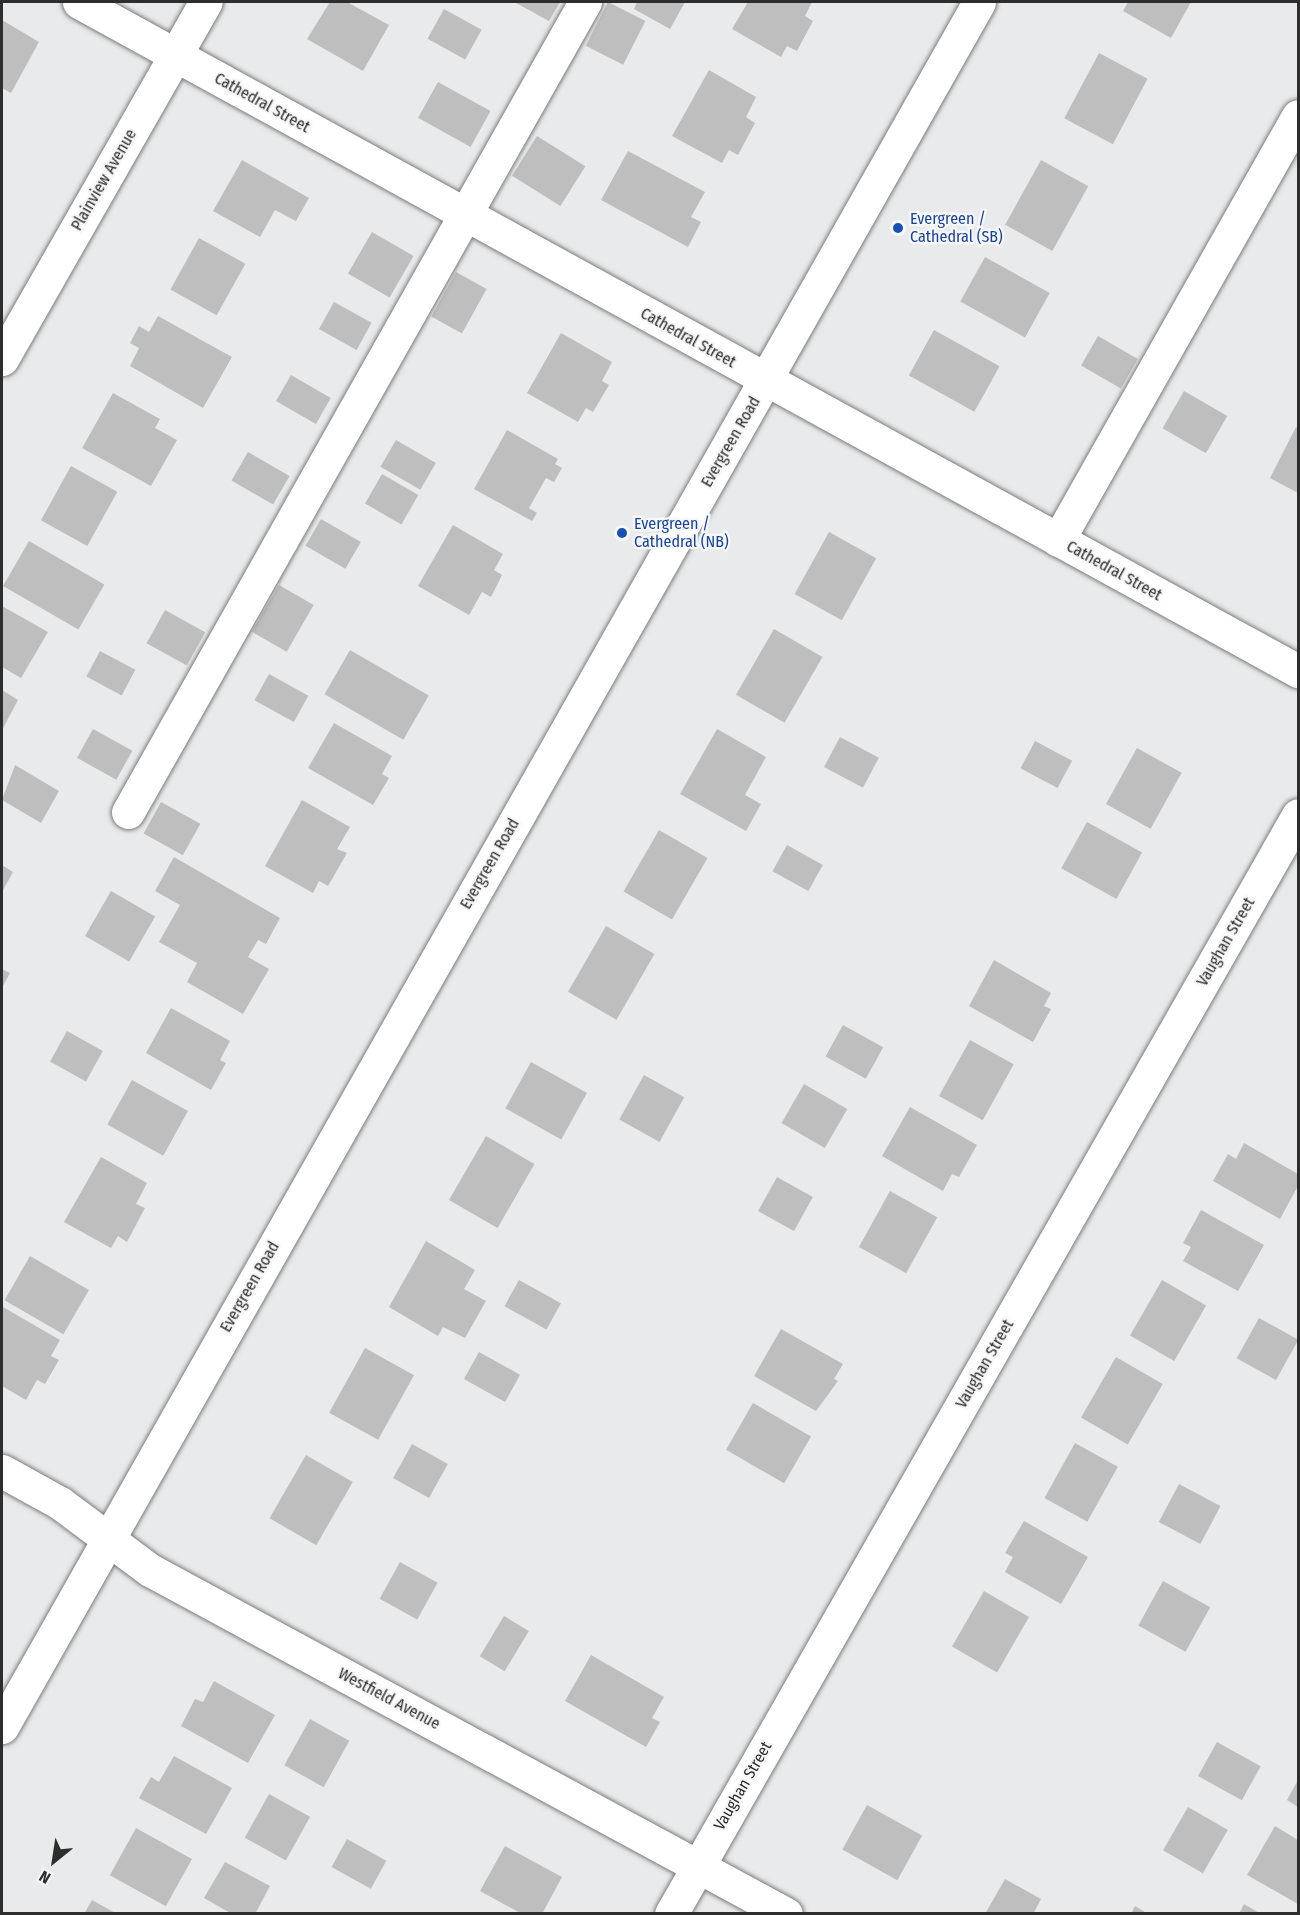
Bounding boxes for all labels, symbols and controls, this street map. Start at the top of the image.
street label: Cathedral Street [211,69,313,137]
street label: Plainview Avenue [67,126,141,234]
place label: Evergreen / Cathedral (SB) [910,209,1003,247]
marker: Evergreen / Cathedral (SB) [891,221,905,235]
street label: Cathedral Street [637,304,739,372]
street label: Evergreen Road [697,393,765,491]
place label: Evergreen / Cathedral (NB) [634,514,729,552]
marker: Evergreen / Cathedral (NB) [615,526,629,540]
street label: Cathedral Street [1063,537,1165,605]
street label: Evergreen Road [456,815,524,913]
street label: Vaughan Street [1193,894,1259,990]
street label: Evergreen Road [216,1238,284,1336]
street label: Vaughan Street [952,1316,1018,1412]
street label: Westfield Avenue [335,1664,443,1734]
street label: Vaughan Street [710,1738,776,1834]
north arrow [24,1831,84,1891]
text: N [36,1866,54,1888]

